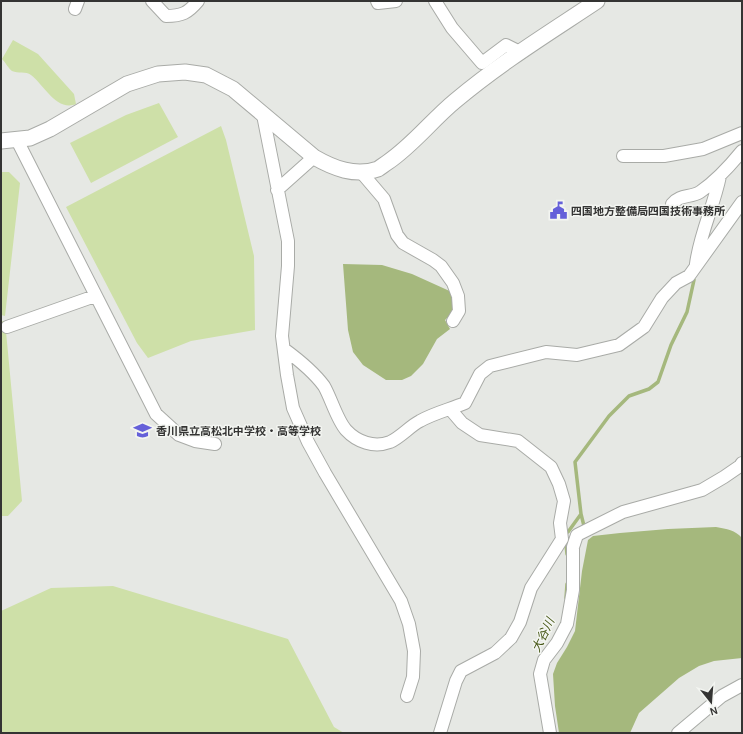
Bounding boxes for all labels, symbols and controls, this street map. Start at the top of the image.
public building icon: 四国地方整備局四国技術事務所 [548,201,568,221]
place label: 四国地方整備局四国技術事務所 [571,205,725,218]
school or university icon: 香川県立高松北中学校・高等学校 [133,421,153,441]
place label: 香川県立高松北中学校・高等学校 [156,425,321,438]
water label: 大谷川 [529,614,558,654]
north arrow [691,682,731,722]
text: N [708,704,719,718]

